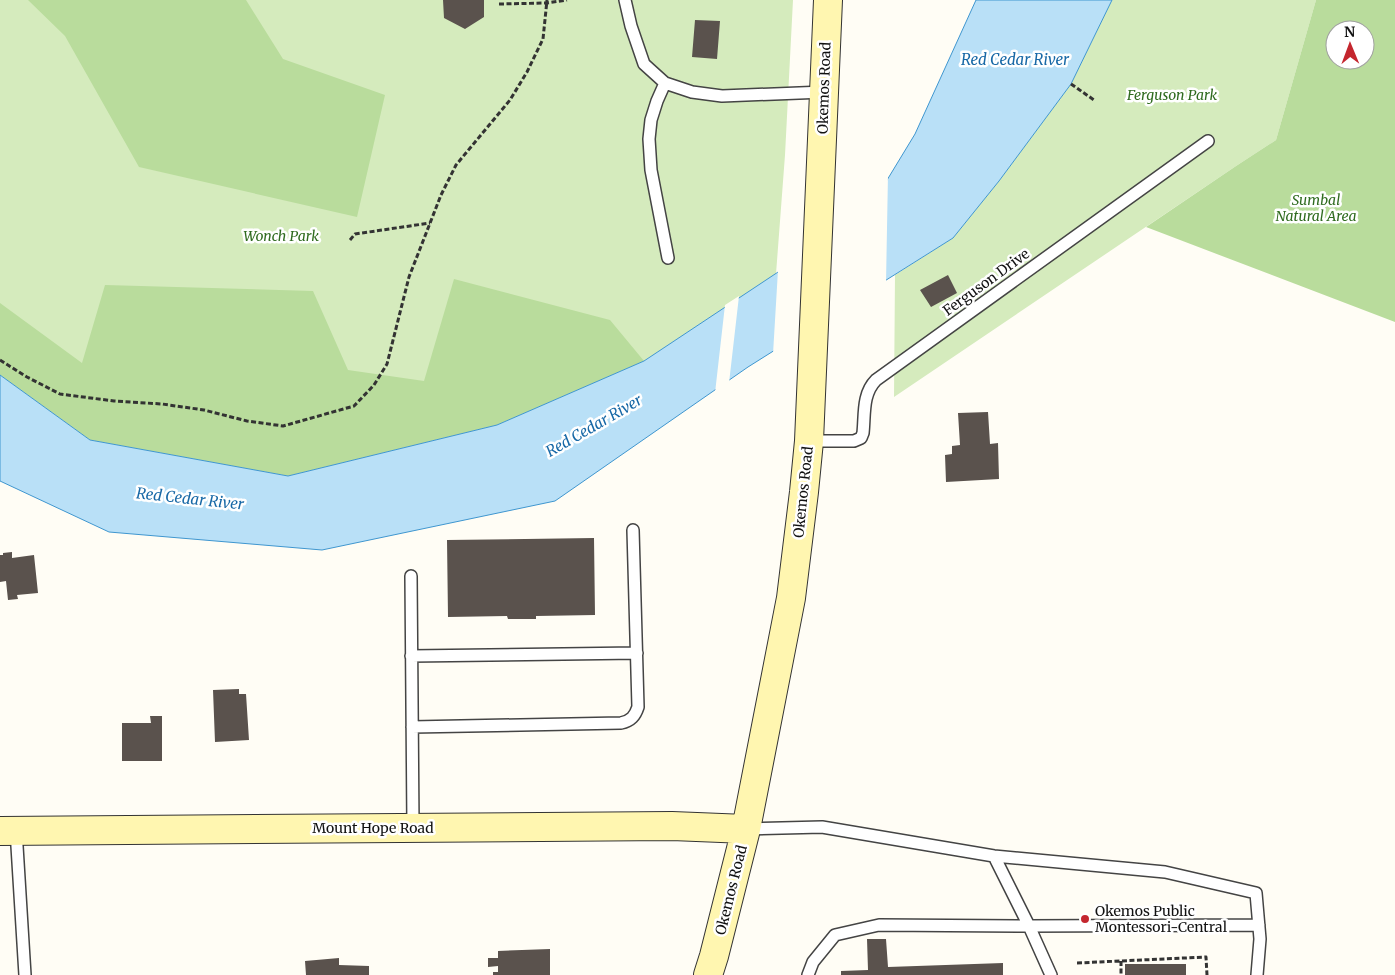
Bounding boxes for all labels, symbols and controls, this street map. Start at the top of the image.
north arrow [1325,20,1375,70]
text: N [1344,23,1355,41]
street label: Okemos Road [813,41,835,134]
water label: Red Cedar River [961,50,1070,69]
park label: Ferguson Park [1126,86,1217,104]
park label: Sumbal Natural Area [1275,191,1357,225]
park label: Wonch Park [243,227,319,245]
street label: Ferguson Drive [939,245,1033,319]
water label: Red Cedar River [542,390,646,461]
street label: Okemos Road [789,445,817,539]
water label: Red Cedar River [135,483,246,514]
street label: Mount Hope Road [312,819,434,837]
street label: Okemos Road [711,843,751,937]
place label: Okemos Public Montessori-Central [1095,902,1228,936]
marker: Okemos Public Montessori-Central [1079,913,1091,925]

